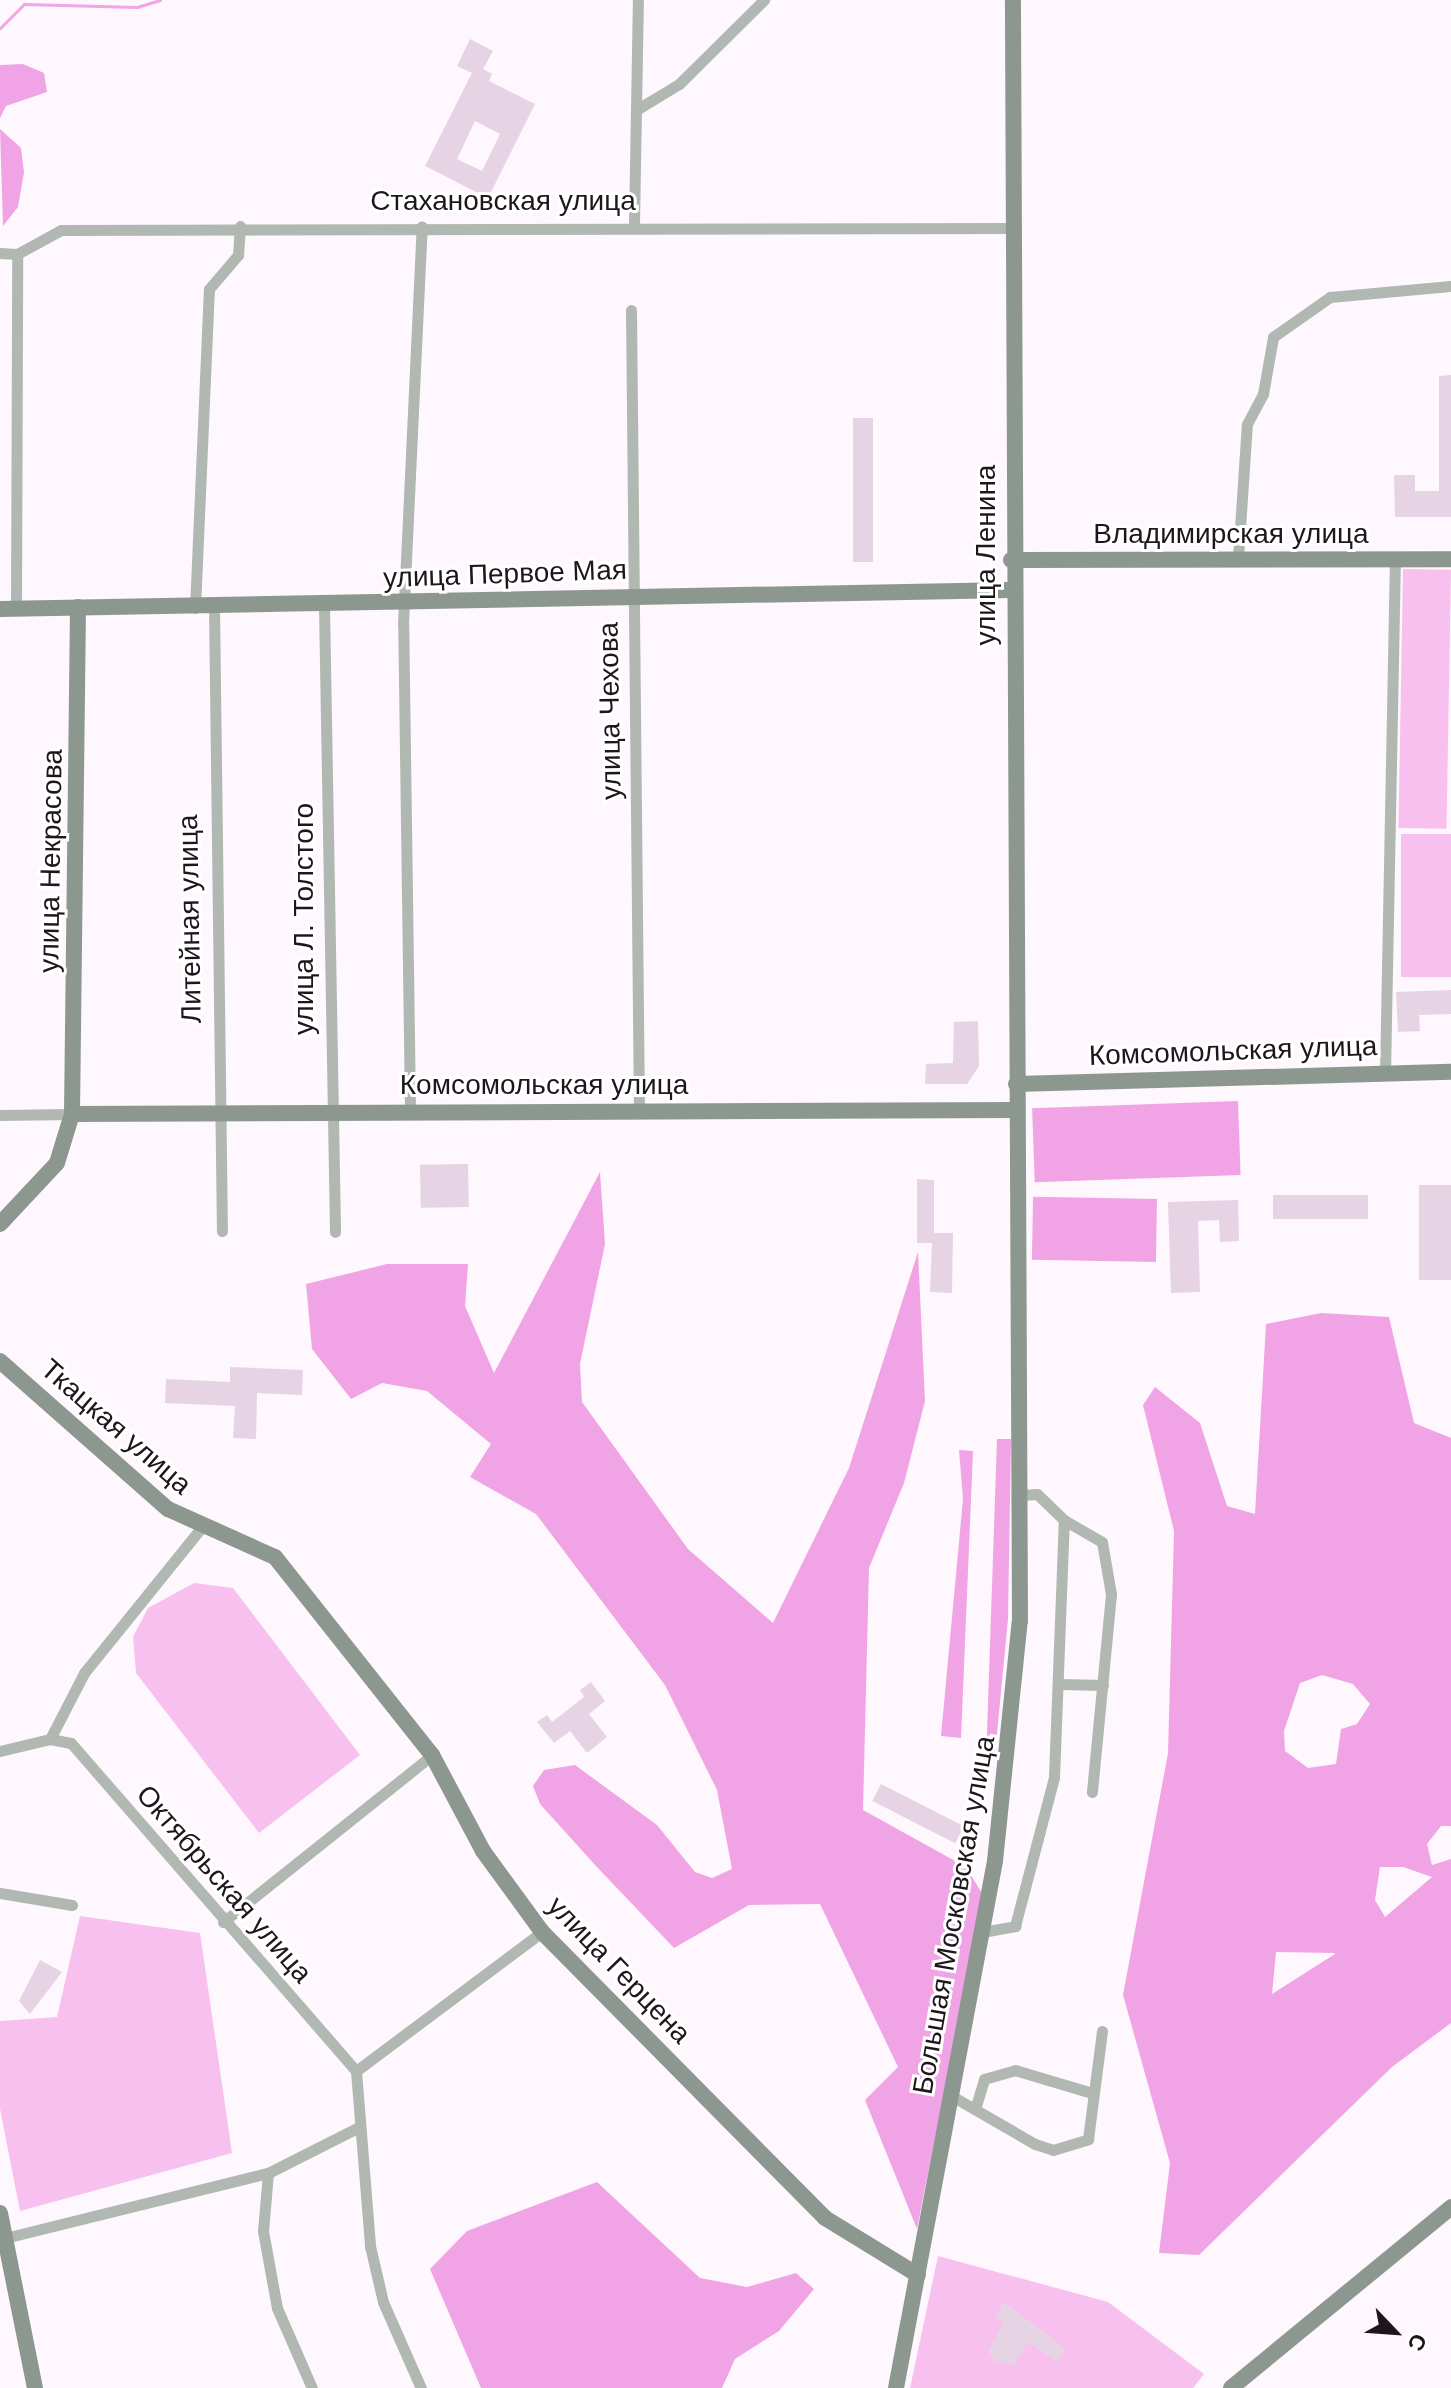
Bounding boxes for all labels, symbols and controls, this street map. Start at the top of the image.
street label: Стахановская улица [370,184,636,218]
street label: улица Ленина [969,465,1003,645]
street label: Владимирская улица [1093,517,1369,551]
street label: улица Первое Мая [383,553,627,595]
street label: улица Чехова [592,622,628,800]
street label: улица Некрасова [32,749,70,973]
street label: улица Л. Толстого [287,803,321,1035]
street label: Литейная улица [171,814,209,1024]
street label: Комсомольская улица [1088,1029,1378,1073]
street label: Комсомольская улица [400,1068,688,1102]
street label: Ткацкая улица [34,1352,198,1502]
street label: Большая Московская улица [906,1733,1002,2097]
street label: Октябрьская улица [129,1778,319,1990]
street label: улица Герцена [540,1889,698,2051]
north arrow [1355,2292,1435,2372]
text: С [1403,2330,1432,2355]

